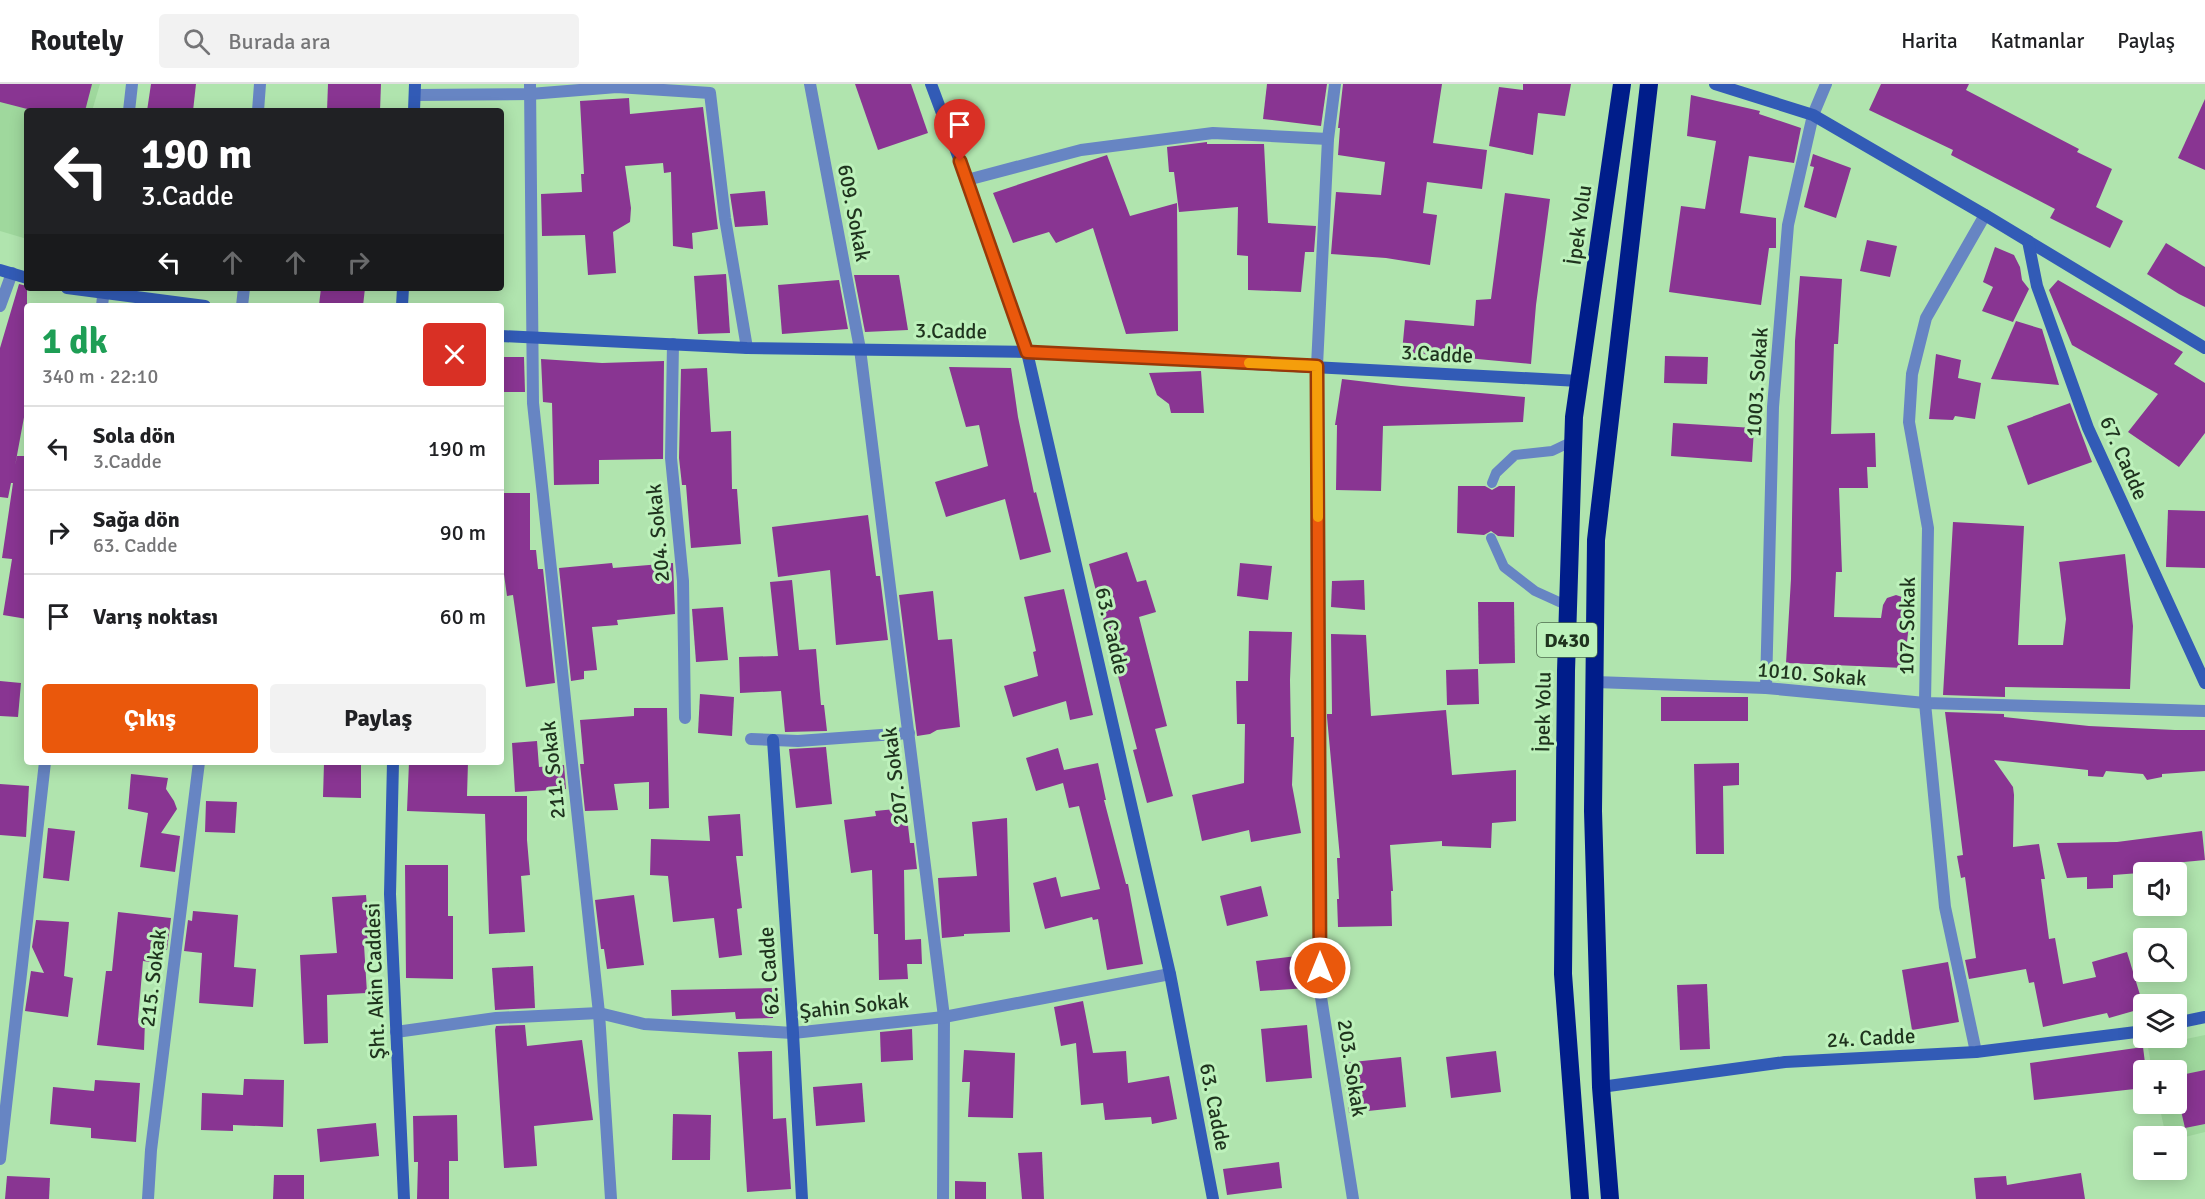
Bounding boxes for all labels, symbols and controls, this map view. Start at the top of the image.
search box [159,14,579,68]
text: Routely [30,24,123,58]
icon: search [180,25,213,58]
text: Burada ara [228,28,331,55]
text: Harita [1901,28,1958,54]
text: Katmanlar [1991,28,2084,54]
text: Paylaş [2117,28,2175,54]
pin [934,99,985,161]
icon: arrive [943,108,976,141]
text: 190 m [141,129,252,180]
icon: left [42,132,120,210]
street label: 609. Sokak [832,162,876,264]
text: 3.Cadde [141,180,234,213]
street label: İpek Yolu [1561,183,1597,267]
icon: left [153,246,186,279]
icon: ahead [216,246,249,279]
icon: ahead [279,246,312,279]
icon: right [342,246,375,279]
street label: 3.Cadde [915,317,987,345]
text: 1 dk [42,319,108,364]
button: close [423,323,486,386]
street label: 1003. Sokak [1740,326,1774,438]
street label: 3.Cadde [1400,339,1474,369]
text: 340 m · 22:10 [42,364,158,389]
street label: 67. Cadde [2094,412,2154,504]
text: Sola dön [93,422,175,449]
icon: left [42,432,75,465]
text: 190 m [428,435,486,462]
text: 3.Cadde [93,449,162,474]
street label: 204. Sokak [641,482,675,583]
text: Sağa dön [93,506,180,533]
icon: right [42,516,75,549]
text: 90 m [440,519,486,546]
text: 63. Cadde [93,533,177,558]
street label: 107. Sokak [1893,576,1921,675]
street label: 63. Cadde [1089,585,1135,677]
icon: arrive [42,600,75,633]
text: Varış noktası [93,603,218,630]
text: 60 m [440,603,486,630]
road number: D430 [1537,623,1597,657]
street label: 1010. Sokak [1756,656,1868,692]
street label: İpek Yolu [1529,671,1557,753]
button: Çıkış [42,684,258,753]
button: Paylaş [270,684,486,753]
street label: 211. Sokak [535,719,571,820]
street label: 207. Sokak [876,725,914,826]
map controls [2133,862,2187,1180]
button: sound [2133,862,2187,916]
street label: Şht. Akin Caddesi [359,902,391,1060]
street label: 62. Cadde [753,926,785,1016]
street label: 215. Sokak [134,927,172,1028]
button: search [2133,928,2187,982]
position arrow [1288,936,1352,1000]
street label: Şahin Sokak [798,987,910,1025]
button: layers [2133,994,2187,1048]
street label: 203. Sokak [1331,1017,1373,1119]
street label: 24. Cadde [1826,1023,1916,1053]
button: + [2133,1060,2187,1114]
street label: 63. Cadde [1194,1061,1236,1153]
button: − [2133,1126,2187,1180]

